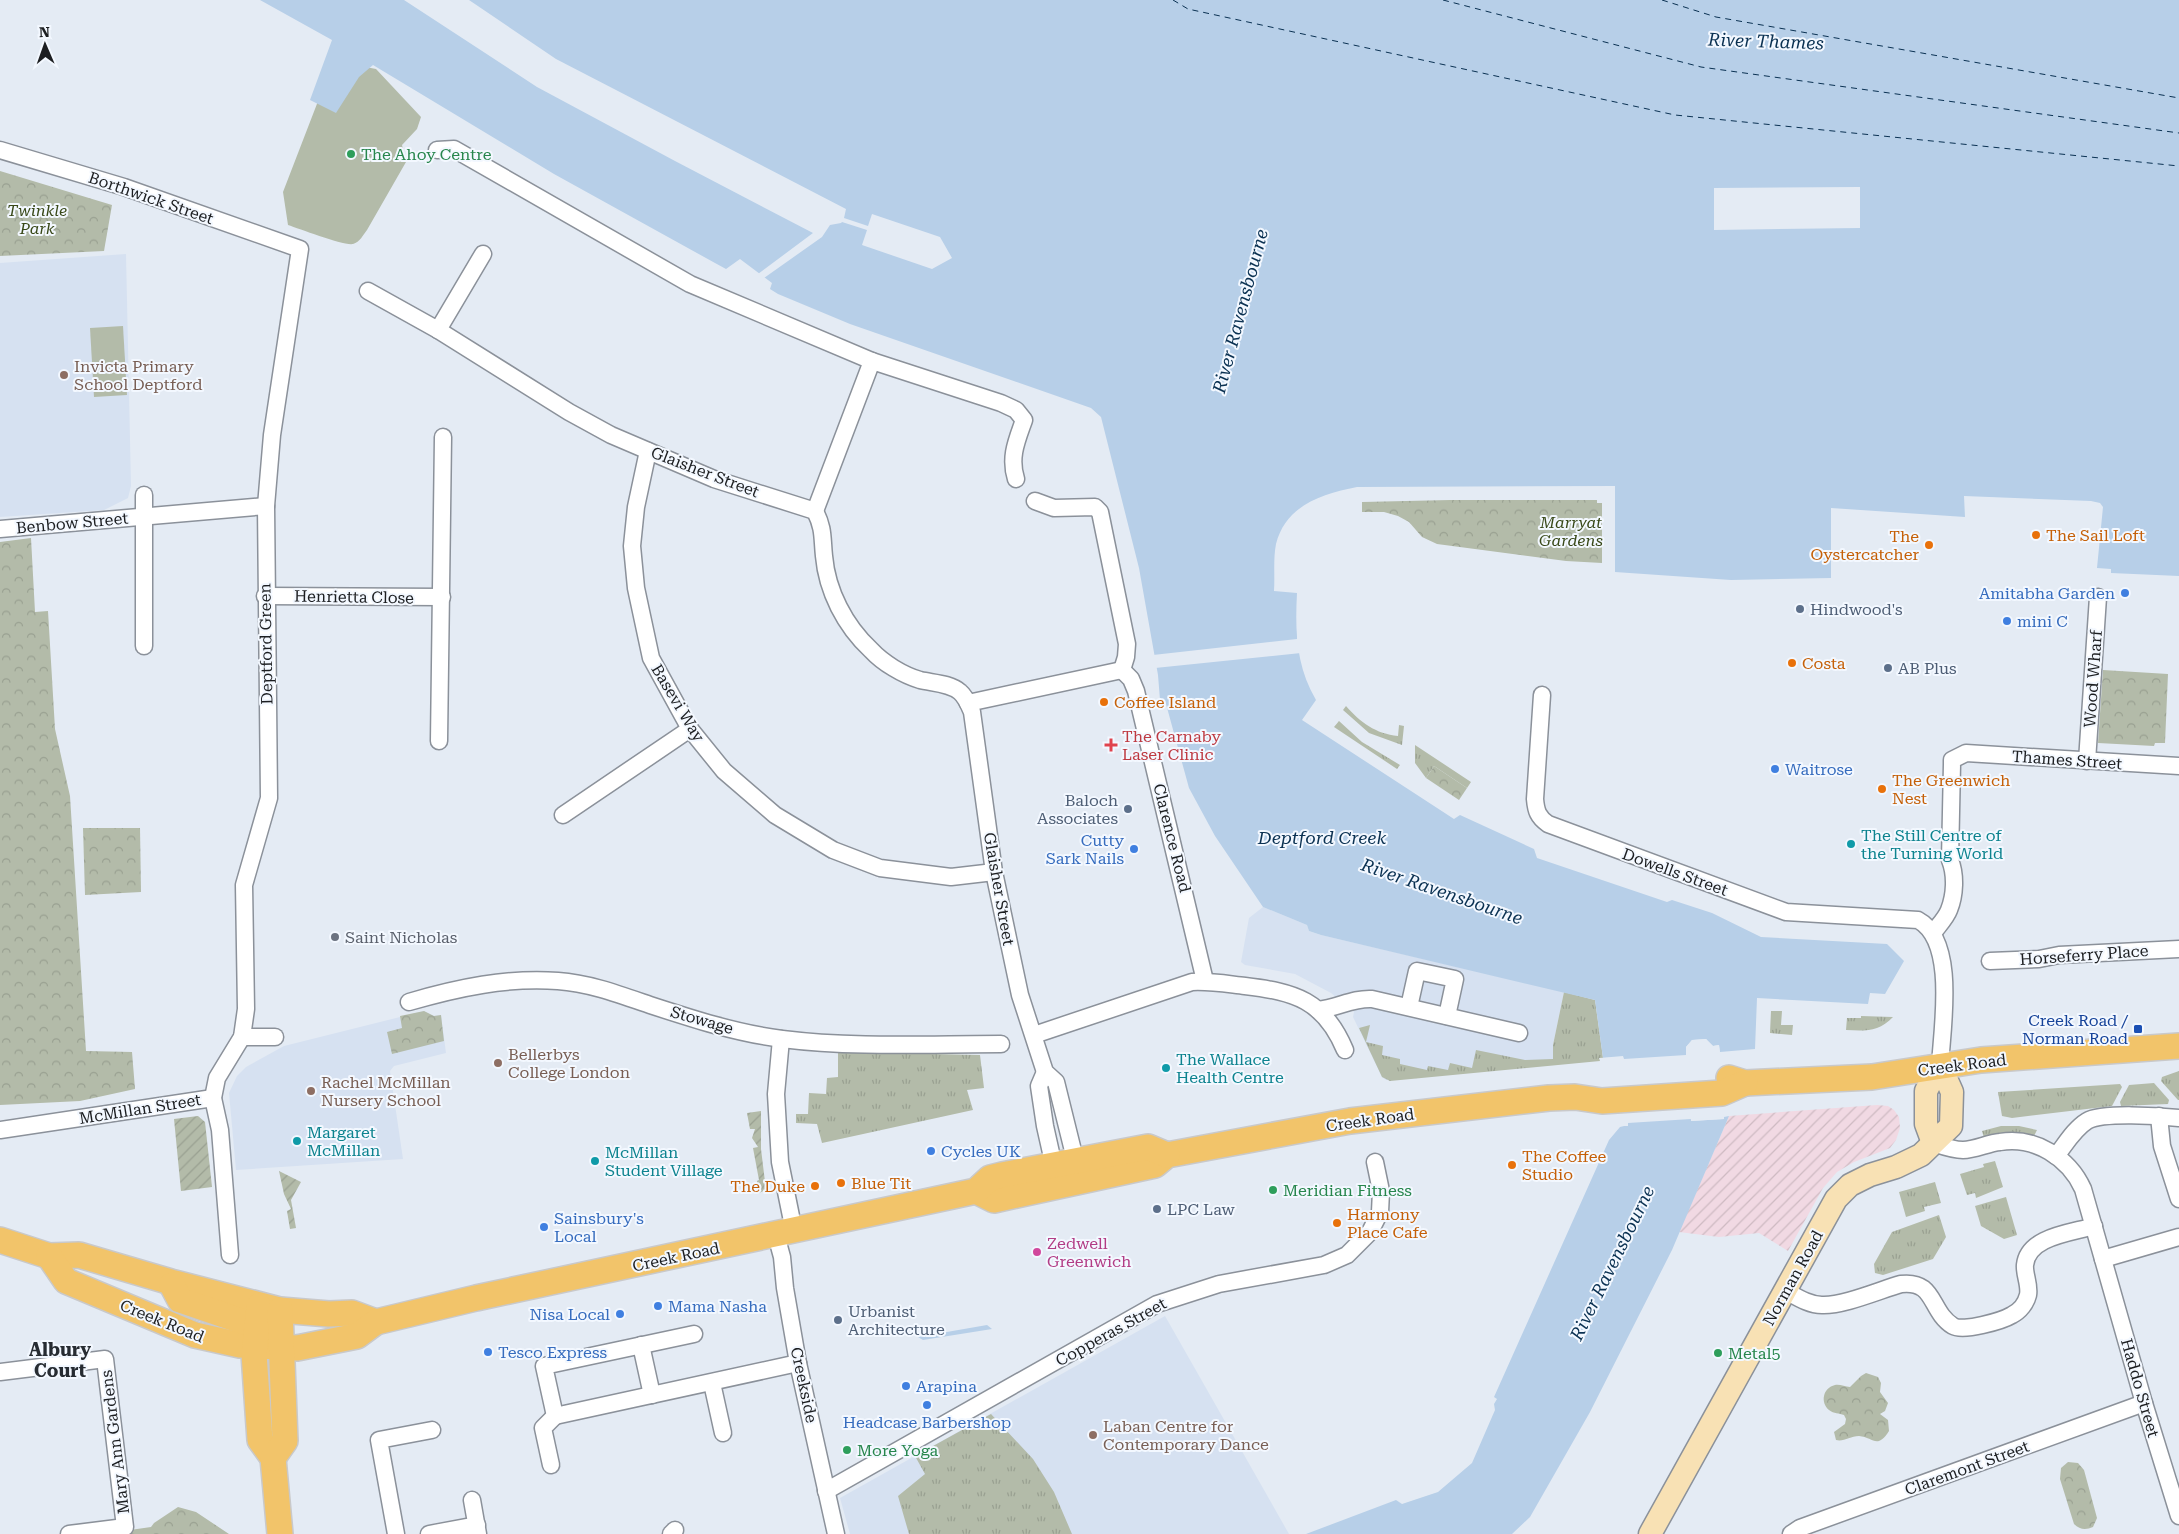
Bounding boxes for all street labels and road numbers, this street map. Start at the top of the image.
street label: Borthwick Street [86,168,216,228]
street label: Glaisher Street [648,443,762,501]
street label: Benbow Street [15,509,129,537]
street label: Deptford Green [255,583,277,705]
street label: Henrietta Close [294,586,414,608]
street label: Wood Wharf [2080,629,2106,728]
street label: Basevi Way [647,661,709,746]
street label: Thames Street [2011,747,2123,773]
street label: Clarence Road [1149,782,1195,894]
street label: Glaisher Street [980,831,1018,947]
street label: Dowells Street [1620,844,1730,900]
street label: Horseferry Place [2019,941,2149,969]
street label: Stowage [668,1002,736,1038]
street label: Creek Road [1917,1050,2007,1080]
street label: McMillan Street [78,1090,202,1128]
street label: Creek Road [1325,1104,1415,1136]
street label: Norman Road [1759,1227,1827,1329]
street label: Creek Road [631,1238,721,1276]
street label: Copperas Street [1052,1294,1170,1370]
street label: Creek Road [117,1296,207,1346]
street label: Haddo Street [2117,1336,2163,1440]
street label: Creekside [787,1345,821,1425]
street label: Mary Ann Gardens [97,1369,133,1515]
street label: Claremont Street [1902,1437,2032,1499]

